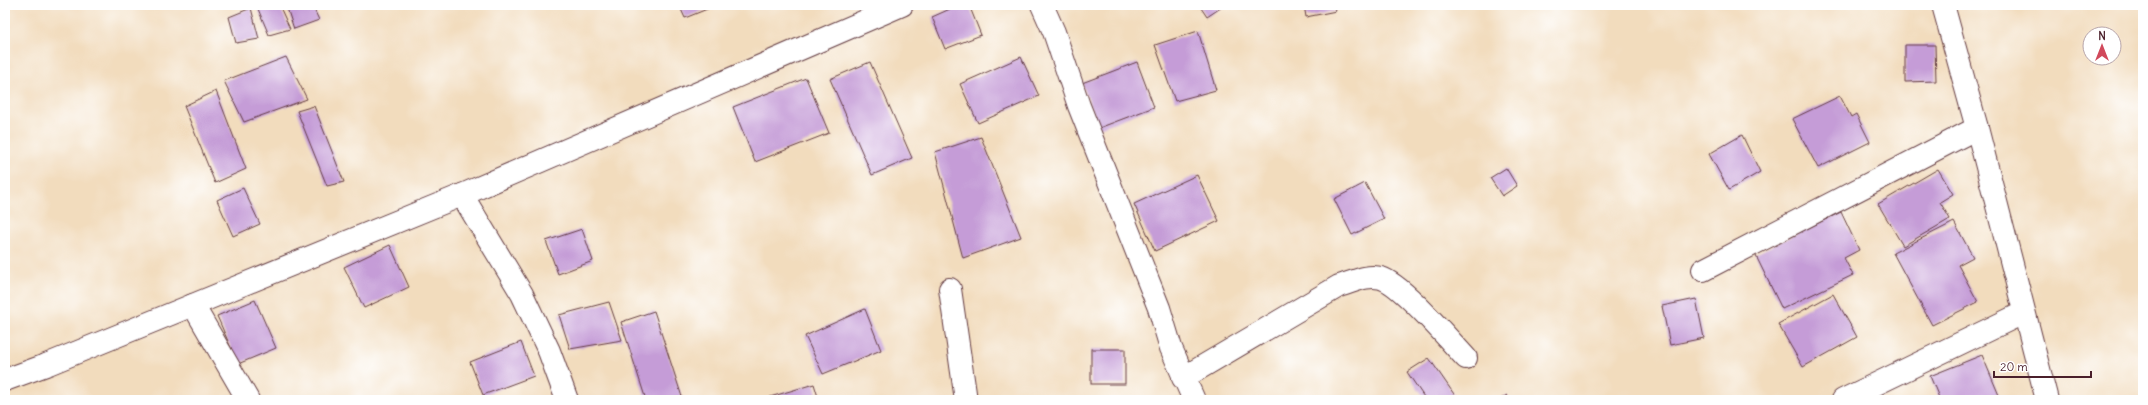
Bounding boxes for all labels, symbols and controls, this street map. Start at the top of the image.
north arrow [2082,26,2122,66]
text: N [2098,29,2106,43]
scale bar [1994,353,2091,379]
text: 20 m [2000,359,2028,374]

